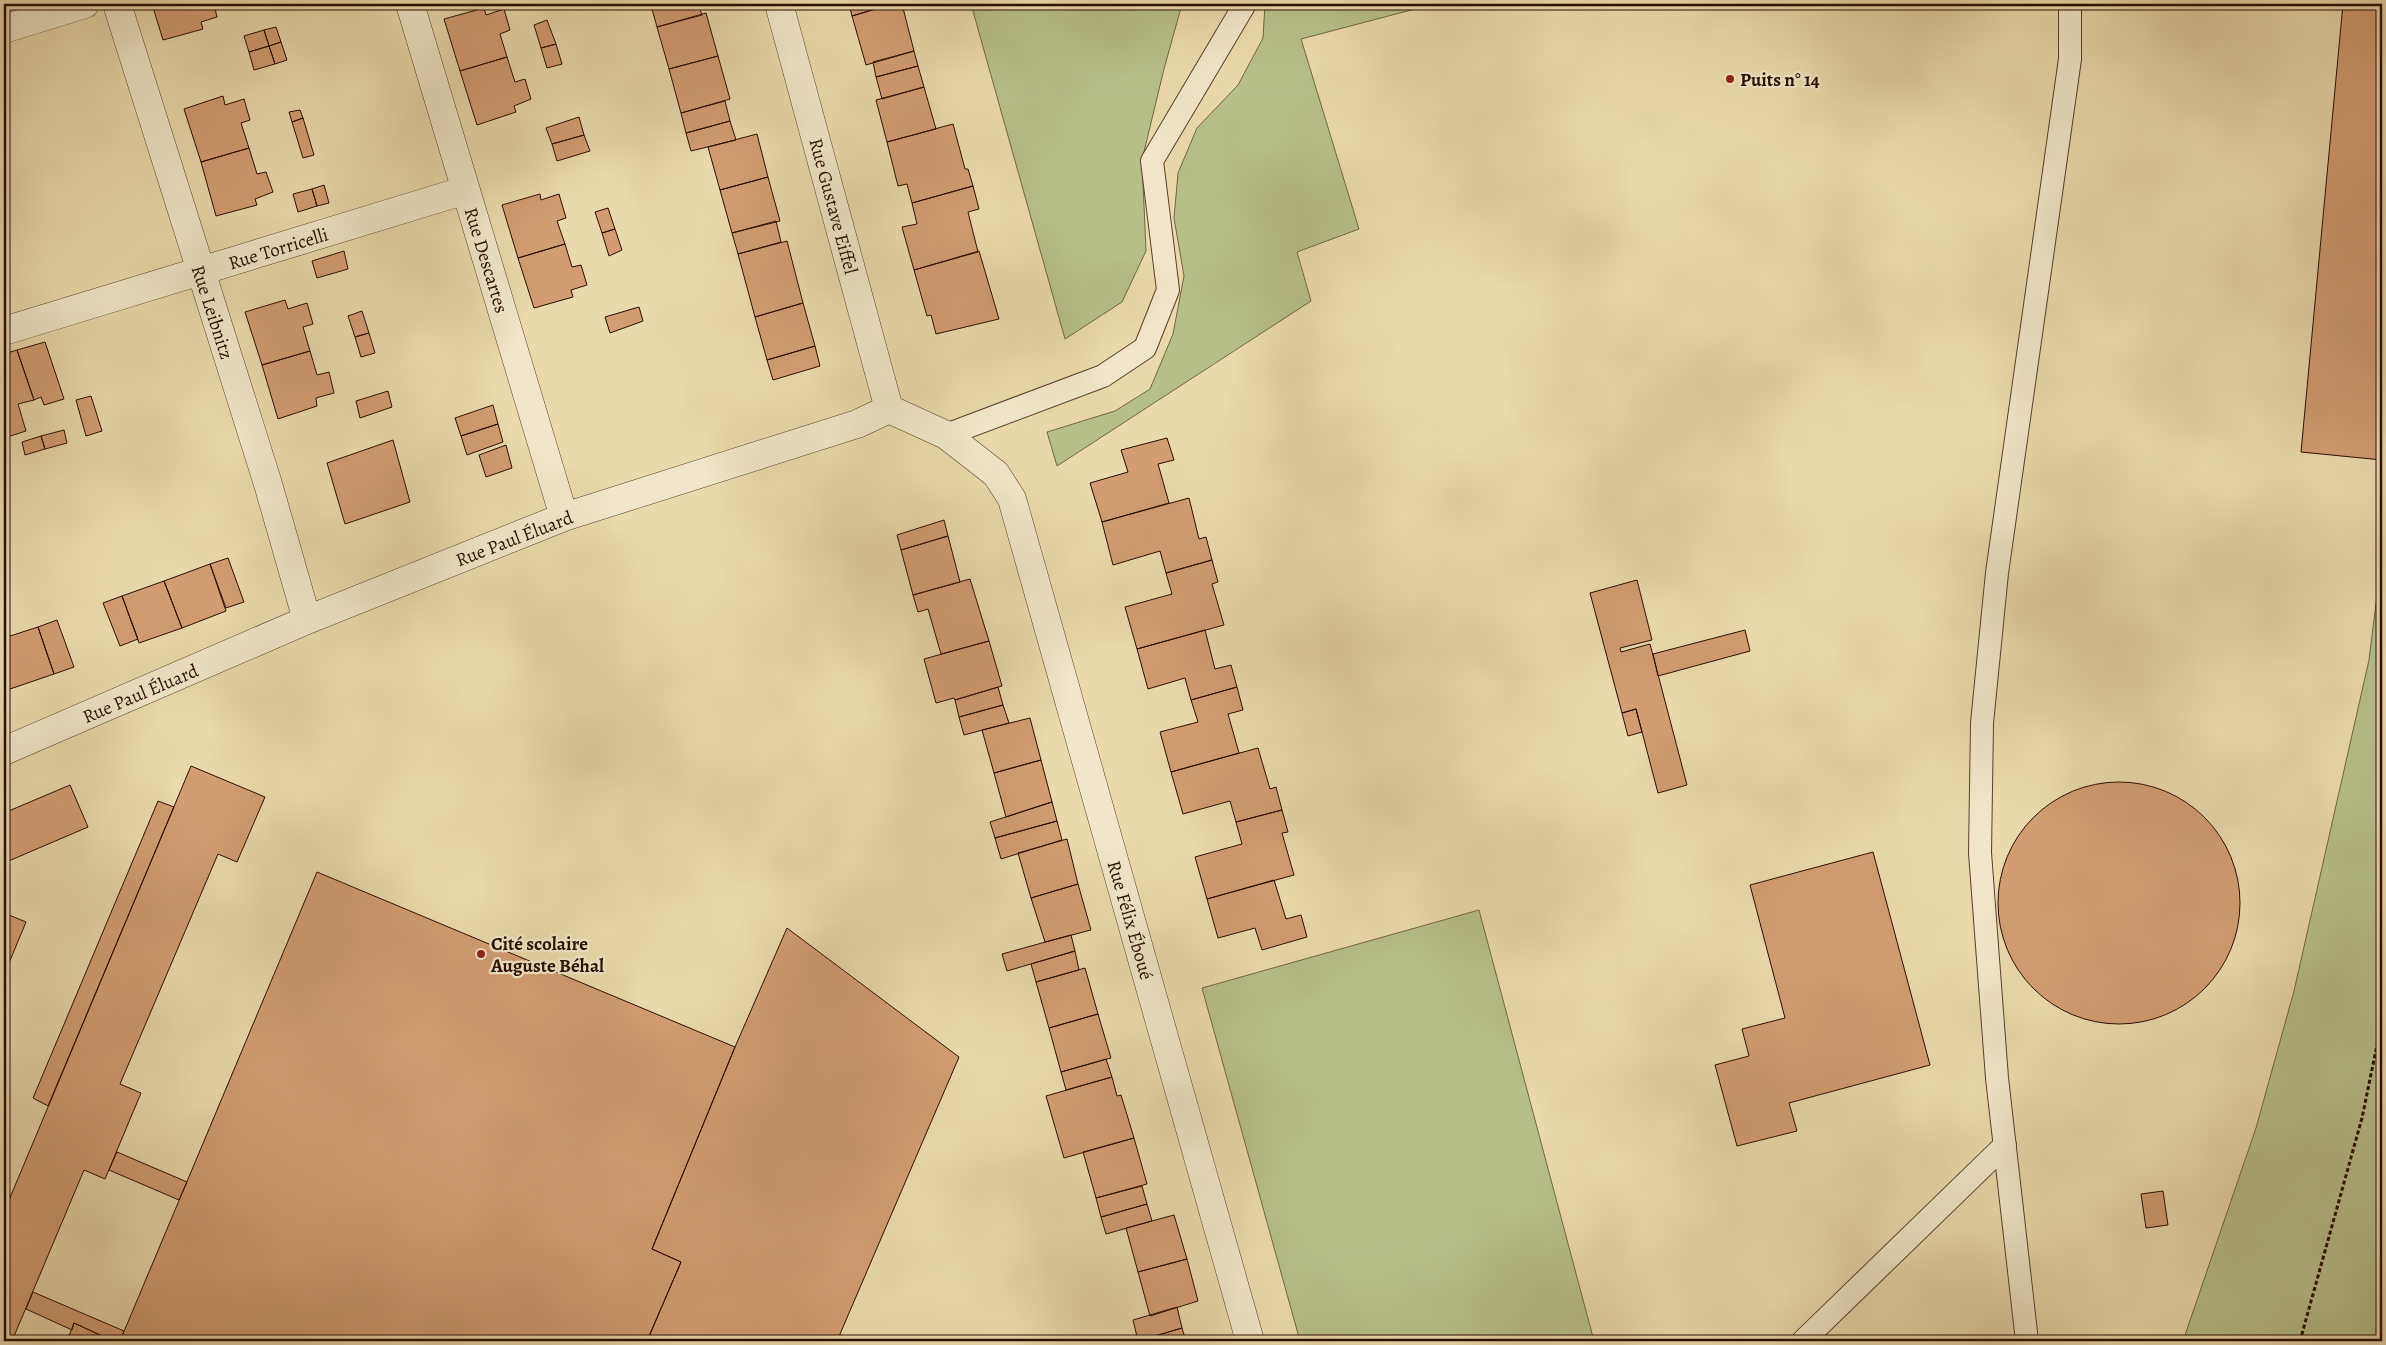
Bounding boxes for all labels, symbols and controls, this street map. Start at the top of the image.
place label: Puits n° 14 [1740,67,1820,93]
marker: Puits n° 14 [1724,73,1736,85]
street label: Rue Gustave Eiffel [802,135,864,277]
street label: Rue Descartes [458,204,514,316]
street label: Rue Torricelli [225,221,331,276]
street label: Rue Leibnitz [185,262,239,363]
street label: Rue Paul Éluard [452,504,577,573]
street label: Rue Paul Éluard [78,658,203,730]
street label: Rue Félix Éboué [1101,858,1159,983]
place label: Cité scolaire Auguste Béhal [490,931,604,979]
marker: Cité scolaire Auguste Béhal [475,948,487,960]

